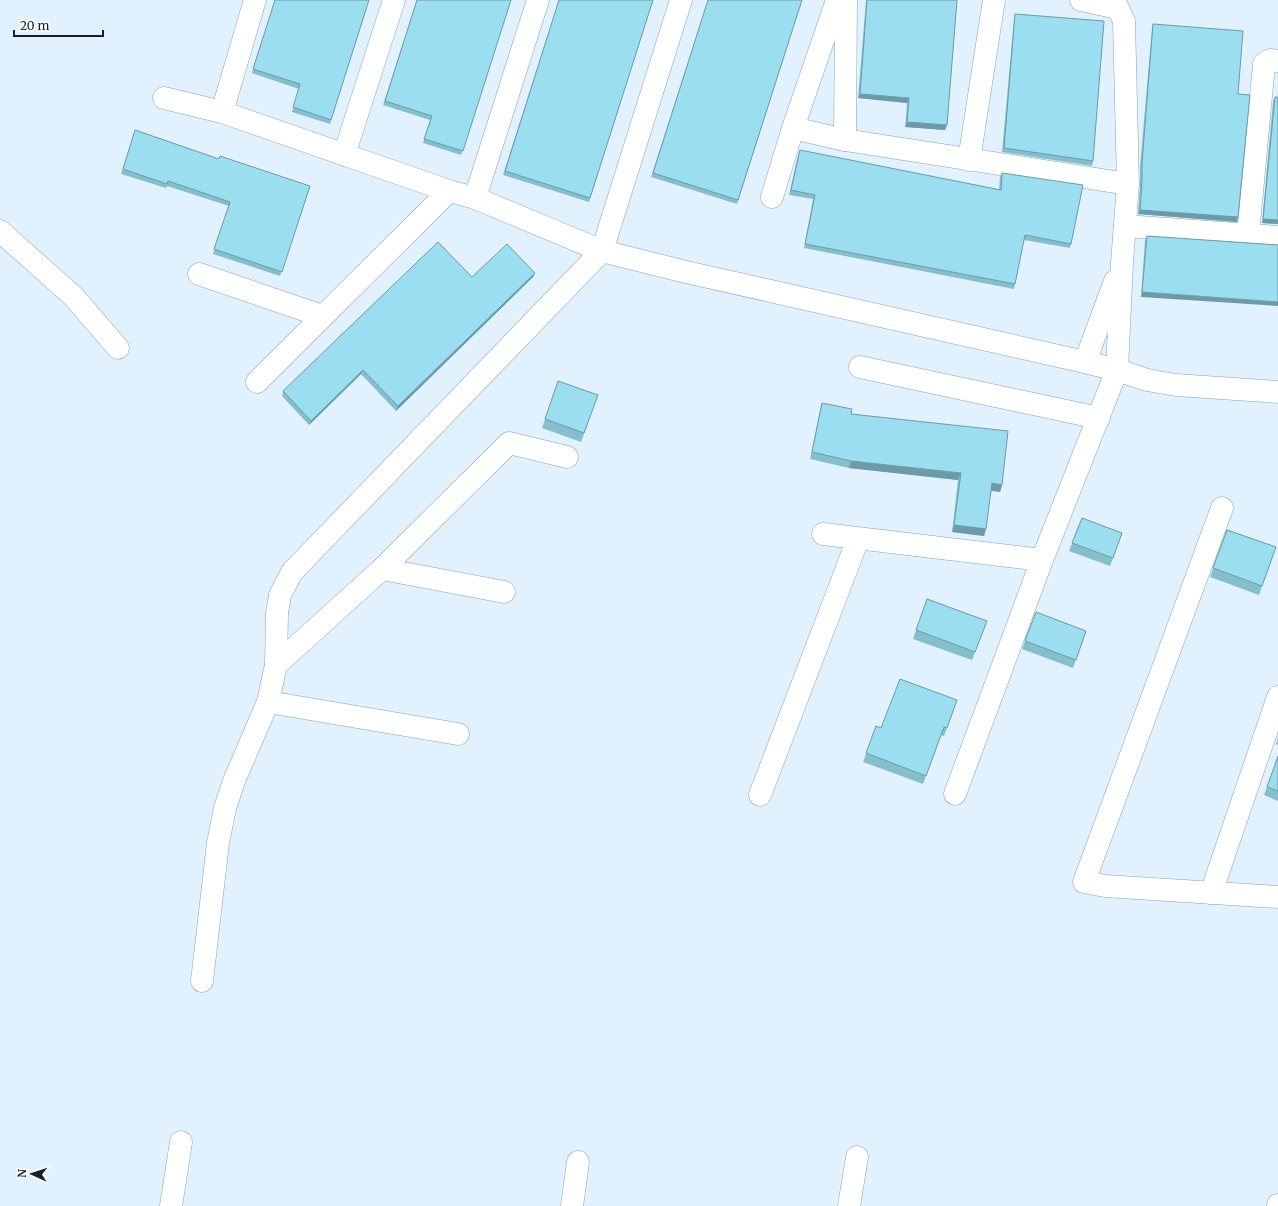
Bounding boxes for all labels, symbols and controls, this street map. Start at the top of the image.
scale bar [14,12,103,38]
text: 20 m [20,18,49,33]
north arrow [12,1154,52,1194]
text: N [15,1168,29,1178]

